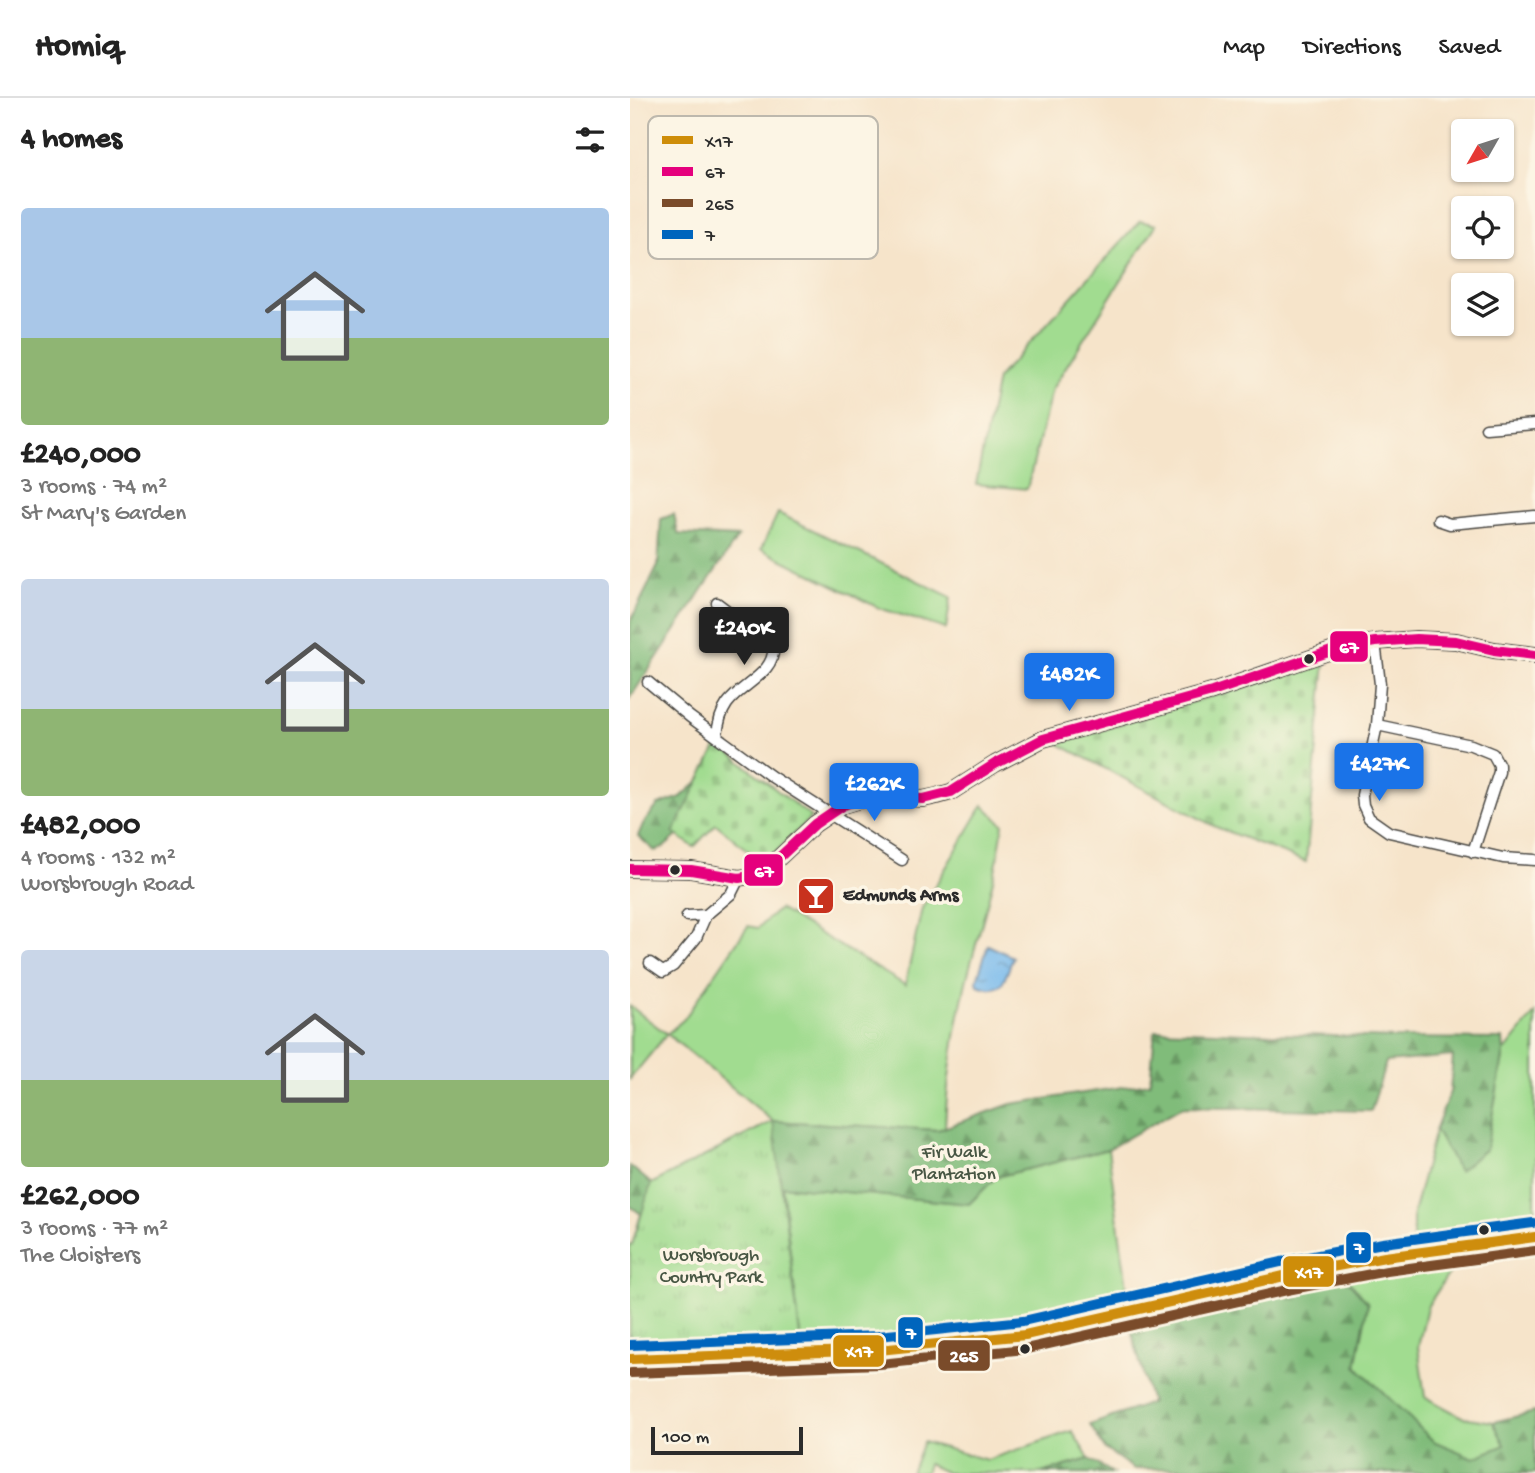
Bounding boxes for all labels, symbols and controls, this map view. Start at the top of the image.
text: Homiq [35,29,121,67]
text: Map [1223,34,1265,63]
text: Directions [1303,34,1401,63]
text: Saved [1439,34,1500,63]
legend [648,116,878,259]
north arrow [1451,119,1514,182]
map controls [1451,119,1514,336]
icon: filters [571,121,609,159]
text: 4 homes [21,123,122,158]
text: X17 [704,132,734,155]
text: 67 [705,163,726,186]
text: 265 [705,195,734,218]
button: locate [1451,196,1514,259]
text: 7 [704,226,716,249]
icon: home [252,253,378,379]
button: layers [1451,273,1514,336]
text: £240,000 [21,439,141,474]
text: 3 rooms · 74 m² [21,474,167,501]
text: St Mary's Garden [21,501,186,528]
pin: £240K [695,608,793,667]
text: £240K [715,616,773,643]
icon: home [252,624,378,750]
line badge: 67 [1329,630,1369,663]
text: 67 [1339,638,1360,661]
unlabelled marker [1302,652,1316,666]
pin: £482K [1020,654,1118,713]
text: £482K [1040,662,1098,689]
pin: £427K [1330,744,1428,803]
text: £427K [1351,752,1408,779]
pin: £262K [825,764,923,823]
text: £262K [845,772,903,799]
text: £482,000 [21,810,140,845]
text: 4 rooms · 132 m² [21,845,176,872]
line badge: 67 [743,853,784,887]
text: 67 [754,862,775,885]
unlabelled marker [668,863,682,877]
text: Worsbrough Road [21,872,193,899]
bar icon: Edmunds Arms [795,875,837,917]
place label: Edmunds Arms [843,885,959,908]
icon: home [252,995,378,1121]
park label: Fir Walk Plantation [911,1142,996,1187]
text: £262,000 [21,1181,139,1216]
text: 3 rooms · 77 m² [21,1216,168,1243]
unlabelled marker [1477,1223,1491,1237]
line badge: 7 [1345,1231,1372,1264]
text: 7 [1353,1239,1365,1262]
text: The Cloisters [21,1243,140,1270]
park label: Worsbrough Country Park [660,1245,764,1290]
line badge: X17 [1282,1255,1335,1288]
text: X17 [1294,1263,1324,1286]
line badge: 7 [897,1316,924,1349]
text: 7 [905,1324,917,1347]
line badge: X17 [832,1334,885,1368]
line badge: 265 [937,1339,991,1372]
text: X17 [844,1342,874,1365]
unlabelled marker [1018,1342,1032,1356]
text: 265 [950,1347,978,1370]
scale bar [651,1424,803,1456]
text: 100 m [662,1427,709,1450]

